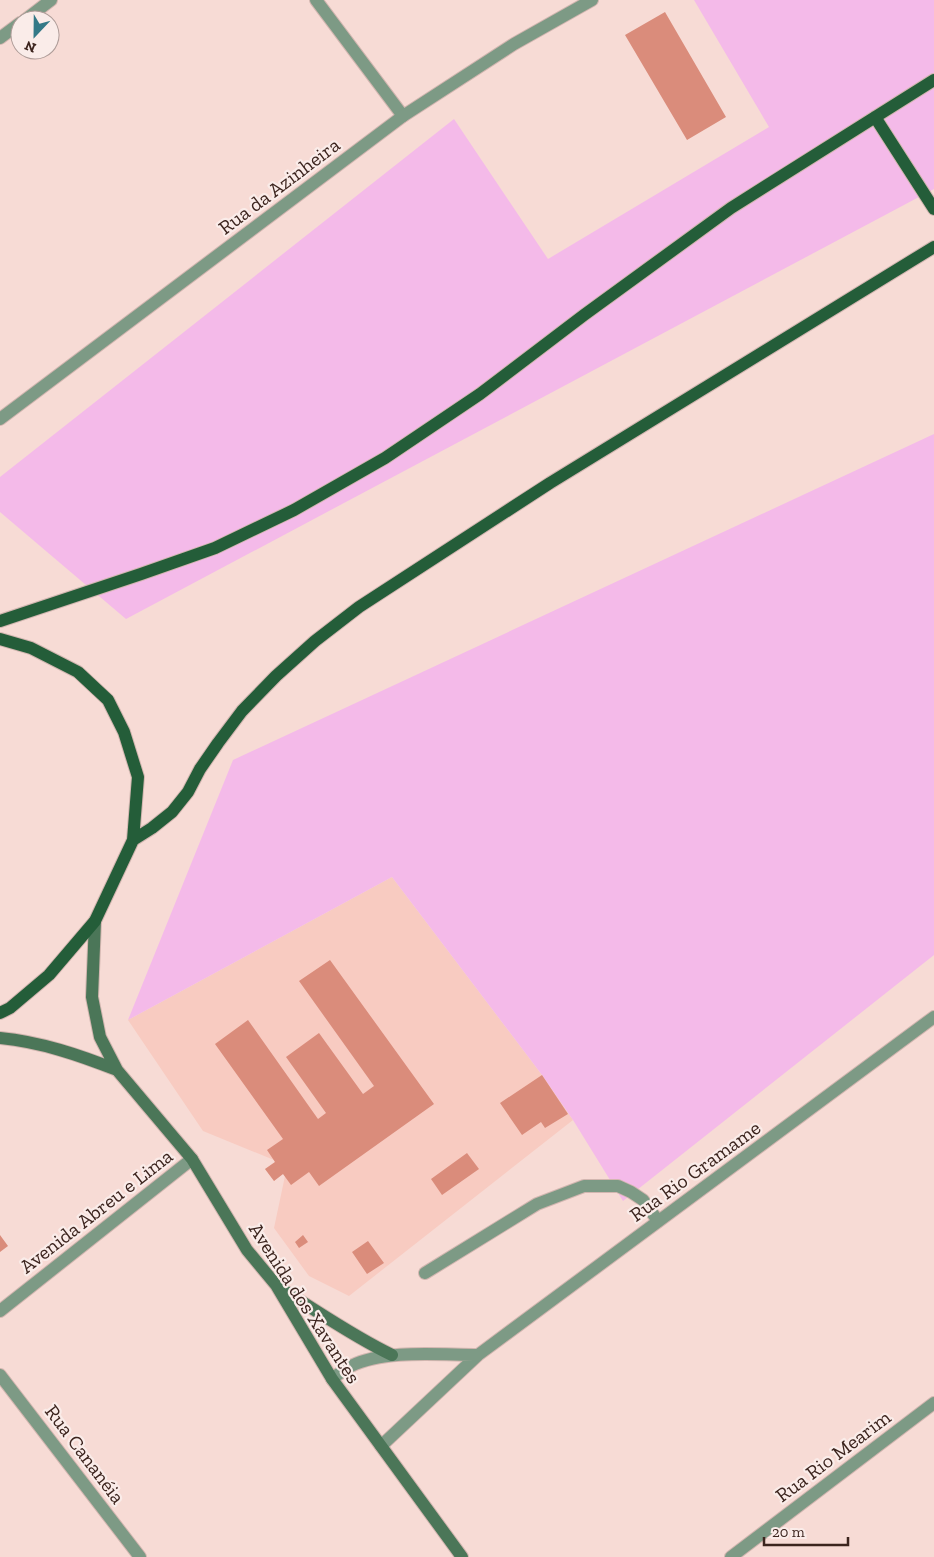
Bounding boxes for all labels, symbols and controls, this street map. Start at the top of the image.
north arrow [10,10,60,60]
text: N [22,37,38,56]
street label: Rua da Azinheira [214,132,345,239]
street label: Rua Rio Gramame [625,1115,765,1227]
street label: Avenida Abreu e Lima [15,1144,178,1278]
street label: Avenida dos Xavantes [244,1218,366,1388]
street label: Rua Cananéia [40,1400,130,1508]
street label: Rua Rio Mearim [771,1404,896,1507]
scale bar [764,1514,848,1546]
text: 20 m [772,1523,805,1541]

